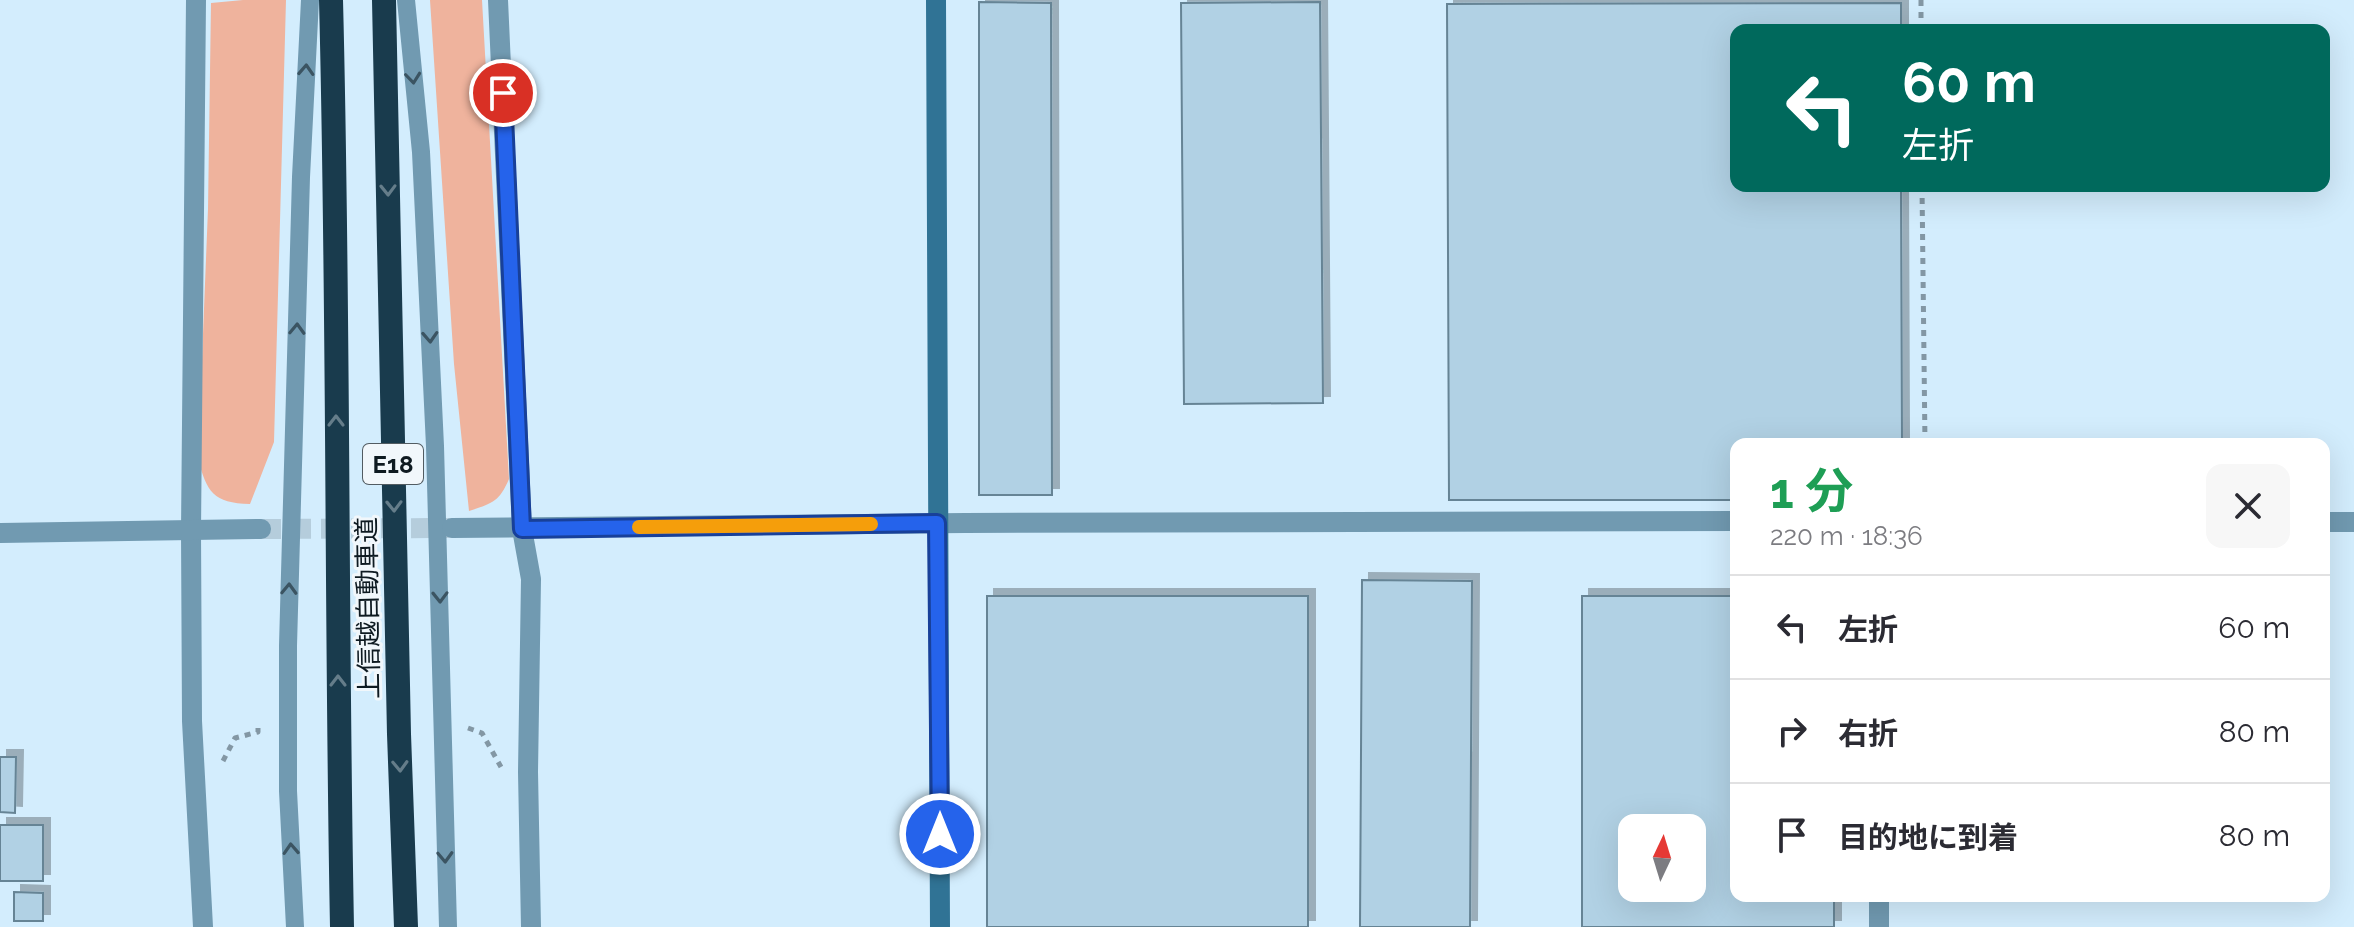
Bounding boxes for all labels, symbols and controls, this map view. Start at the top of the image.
text: 60 m [1902,49,2036,115]
icon: left [1770,56,1874,160]
pin [469,59,537,127]
one-way arrow [298,63,315,75]
icon: arrive [481,71,525,115]
one-way arrow [405,72,422,85]
text: 左折 [1902,124,1974,166]
one-way arrow [379,184,396,197]
one-way arrow [288,322,305,335]
one-way arrow [421,331,438,344]
one-way arrow [327,414,345,427]
road number: E18 [363,444,423,484]
text: 1 分 [1770,463,1853,519]
button: close [2206,464,2290,548]
one-way arrow [385,500,403,513]
street label: 上信越自動車道 [351,517,385,699]
text: 220 m · 18:36 [1770,521,1923,551]
one-way arrow [281,582,298,595]
one-way arrow [432,591,449,604]
icon: left [1770,605,1814,649]
text: 60 m [2218,610,2290,645]
text: 左折 [1838,612,1898,647]
one-way arrow [329,674,347,687]
icon: right [1770,709,1814,753]
text: 80 m [2219,714,2290,749]
text: 右折 [1838,716,1898,751]
one-way arrow [391,760,408,773]
position arrow [898,792,982,876]
icon: arrive [1770,813,1814,857]
north arrow [1618,814,1706,902]
map controls [1618,814,1706,902]
text: 80 m [2219,818,2290,853]
text: 目的地に到着 [1838,820,2018,855]
one-way arrow [283,842,300,855]
one-way arrow [437,851,454,864]

